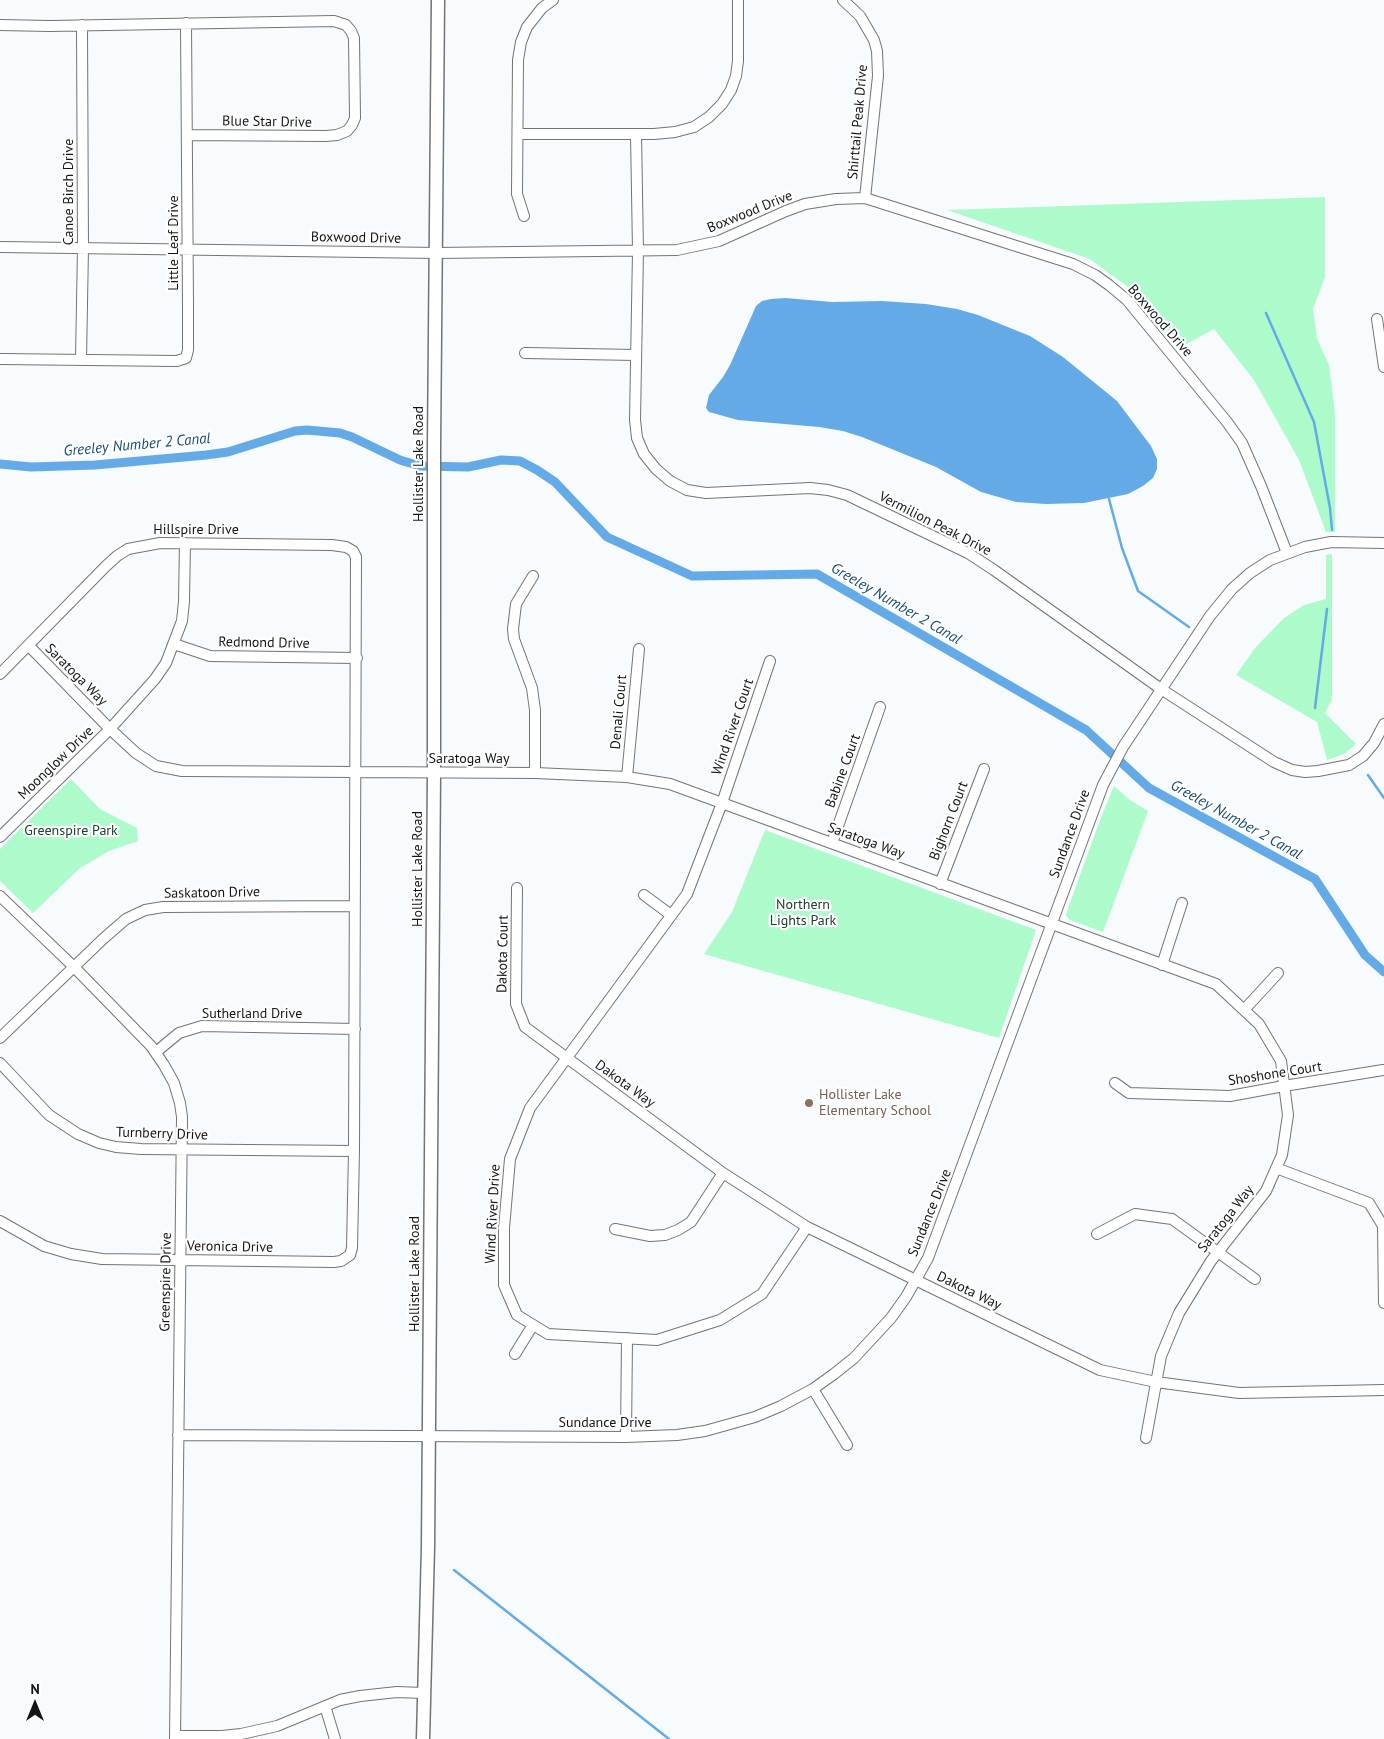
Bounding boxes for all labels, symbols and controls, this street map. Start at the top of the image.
street label: Shirttail Peak Drive [845,64,871,180]
street label: Blue Star Drive [222,113,312,131]
street label: Canoe Birch Drive [61,139,77,245]
street label: Boxwood Drive [705,187,795,237]
street label: Little Leaf Drive [166,195,182,291]
street label: Boxwood Drive [311,229,401,247]
street label: Boxwood Drive [1124,281,1196,361]
street label: Hollister Lake Road [411,406,427,522]
water label: Greeley Number 2 Canal [63,430,211,460]
street label: Vermilion Peak Drive [876,488,994,560]
street label: Hillspire Drive [153,522,239,538]
water label: Greeley Number 2 Canal [828,559,964,649]
street label: Redmond Drive [218,634,310,652]
street label: Saratoga Way [41,640,111,710]
street label: Denali Court [607,674,631,750]
street label: Wind River Court [709,676,757,778]
street label: Moonglow Drive [15,723,97,803]
street label: Babine Court [822,732,864,810]
street label: Saratoga Way [429,751,509,767]
water label: Greeley Number 2 Canal [1167,776,1305,864]
street label: Bighorn Court [926,779,972,863]
street label: Sundance Drive [1046,787,1094,881]
street label: Hollister Lake Road [410,811,426,927]
street label: Saratoga Way [825,819,907,863]
park label: Greenspire Park [24,823,118,839]
street label: Saskatoon Drive [164,884,260,902]
park label: Northern Lights Park [770,897,836,930]
street label: Dakota Court [494,915,512,993]
street label: Sutherland Drive [202,1006,302,1022]
street label: Dakota Way [592,1057,658,1111]
street label: Shoshone Court [1227,1058,1323,1090]
place label: Hollister Lake Elementary School [819,1087,931,1120]
marker: Hollister Lake Elementary School [803,1097,815,1109]
street label: Turnberry Drive [116,1124,208,1144]
street label: Wind River Drive [482,1164,504,1264]
street label: Sundance Drive [905,1167,955,1259]
street label: Saratoga Way [1194,1182,1258,1256]
street label: Hollister Lake Road [407,1216,423,1332]
street label: Greenspire Drive [157,1232,175,1332]
street label: Veronica Drive [187,1238,273,1256]
street label: Dakota Way [934,1268,1004,1314]
street label: Sundance Drive [559,1415,651,1431]
north arrow [10,1679,60,1729]
text: N [30,1680,40,1698]

